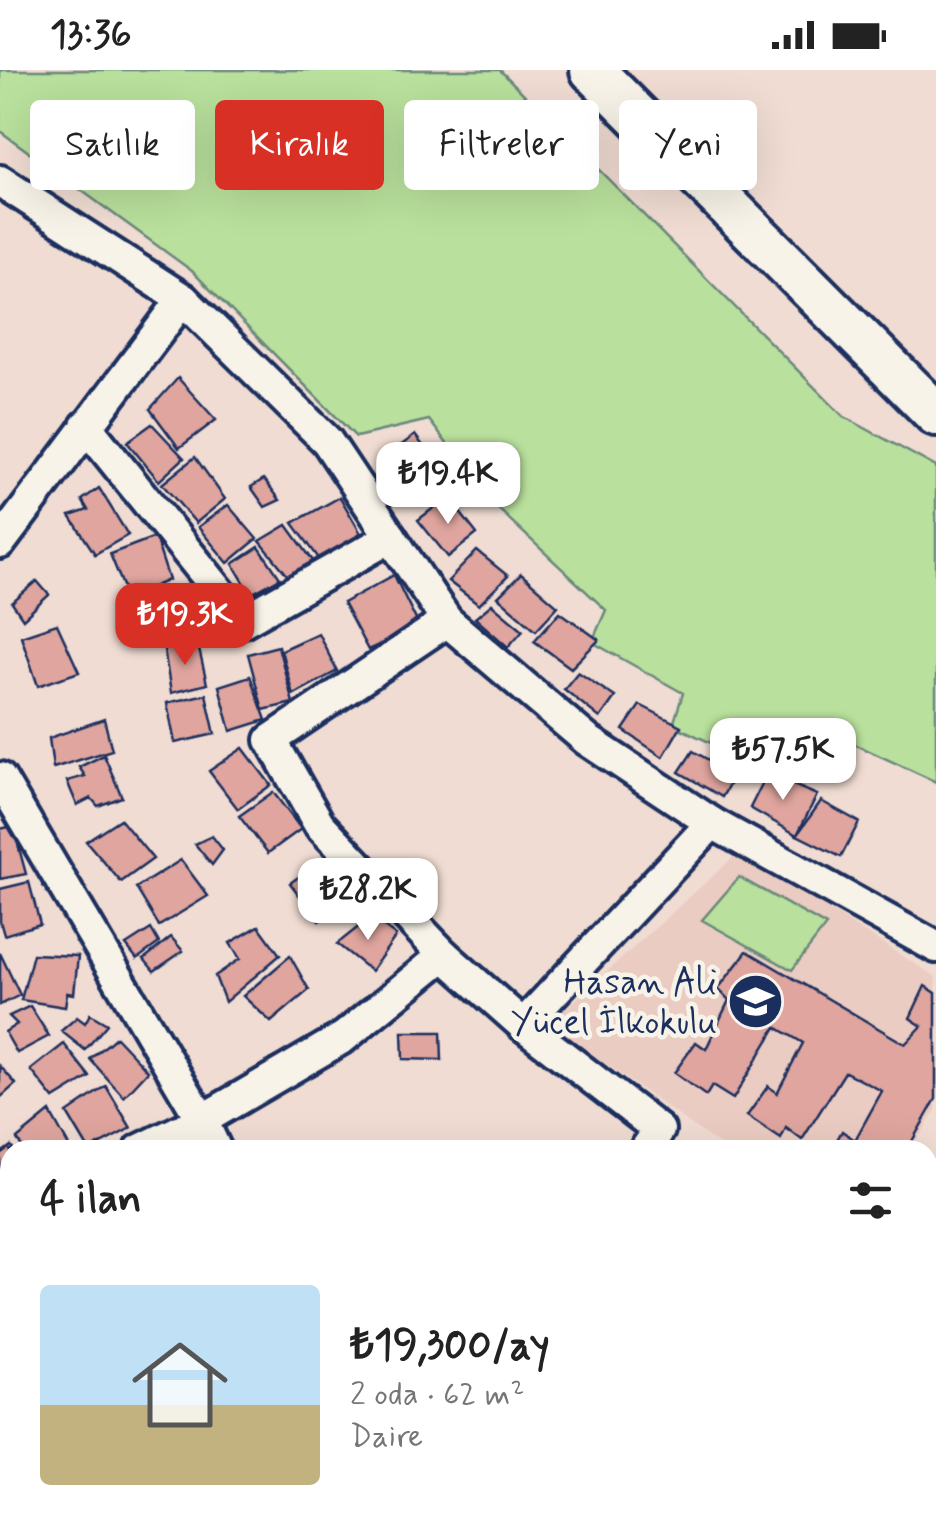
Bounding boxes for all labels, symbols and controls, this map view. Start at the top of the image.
text: 13:36 [50,11,131,60]
chip: Satılık [30,100,195,190]
chip: Kiralık [215,100,384,190]
chip: Filtreler [404,100,599,190]
chip: Yeni [619,100,757,190]
pin: ₺19.4K [367,442,529,527]
text: ₺19.4K [398,453,498,495]
pin: ₺19.3K [104,583,266,668]
text: ₺19.3K [137,594,233,636]
pin: ₺57.5K [702,718,864,803]
text: ₺57.5K [732,729,834,771]
pin: ₺28.2K [287,858,449,943]
text: ₺28.2K [320,869,416,911]
place label: Hasan Ali Yücel İlkokulu [511,960,717,1046]
school or university icon: Hasan Ali Yücel İlkokulu [726,971,786,1031]
text: 4 ilan [40,1173,142,1228]
icon: filters [843,1173,898,1228]
text: ₺19,300/ay [350,1319,550,1374]
icon: home [120,1325,240,1445]
text: 2 oda · 62 m² [350,1374,524,1416]
text: Daire [350,1416,423,1458]

